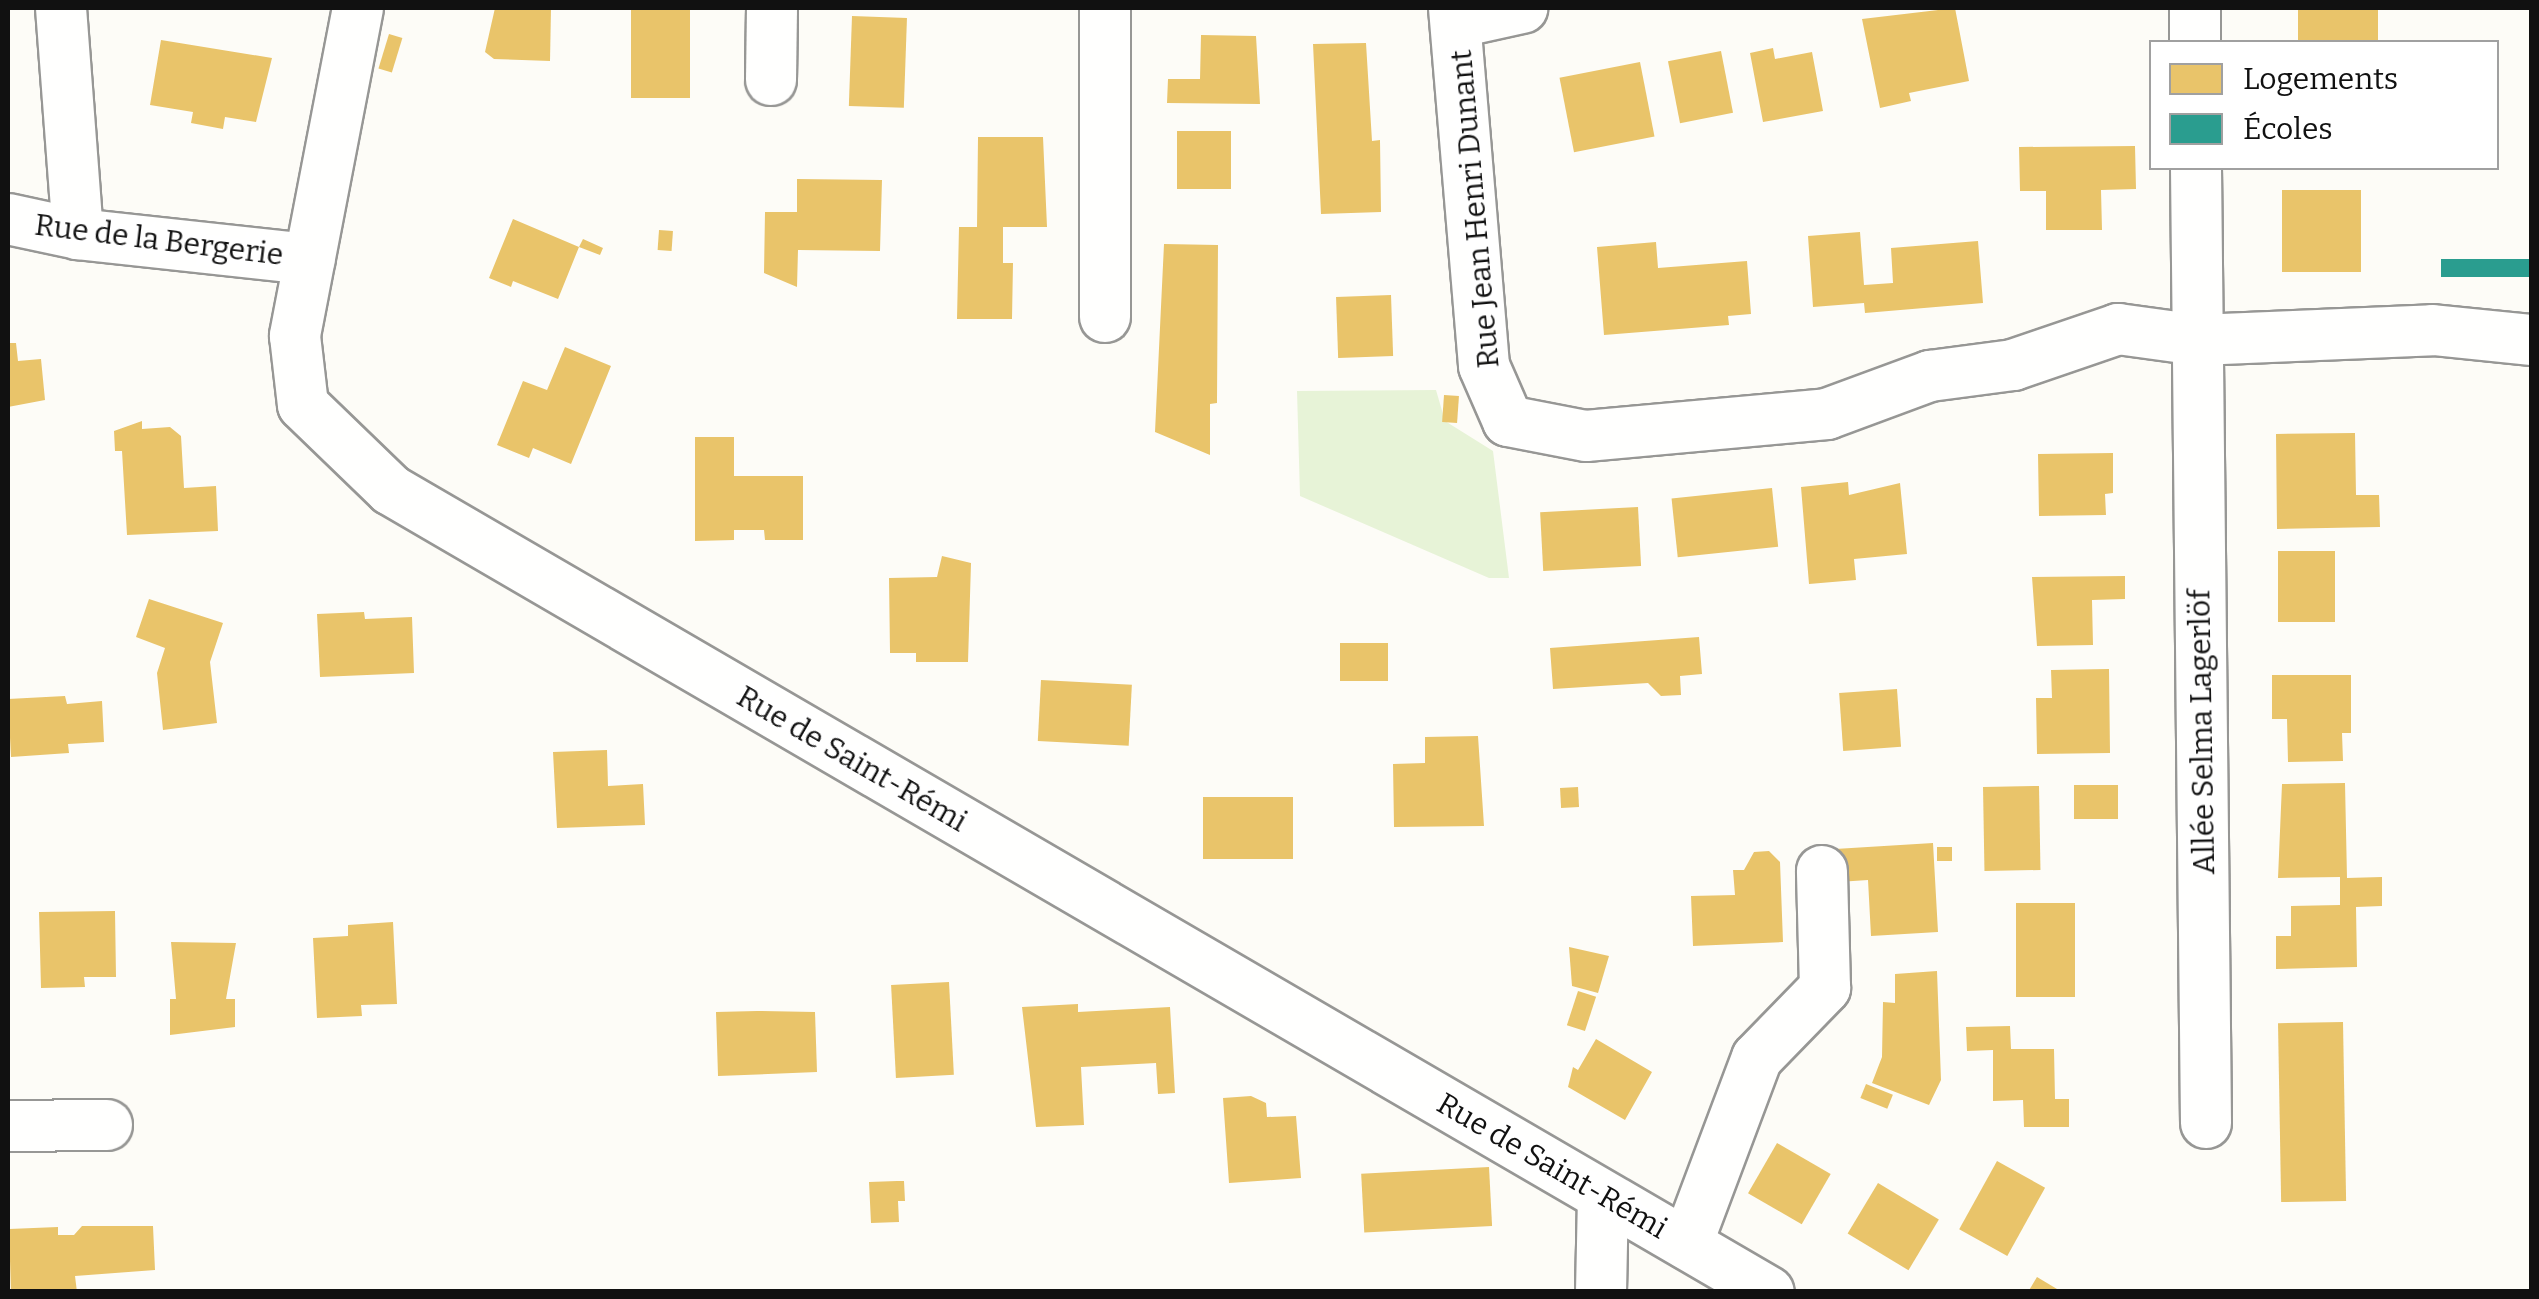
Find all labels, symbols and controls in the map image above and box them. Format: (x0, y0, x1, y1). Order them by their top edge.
legend (2149, 40, 2499, 170)
street label: Rue Jean Henri Dunant (1443, 48, 1507, 370)
text: Logements (2243, 61, 2398, 97)
text: Écoles (2243, 111, 2333, 147)
street label: Rue de la Bergerie (33, 207, 285, 273)
street label: Allée Selma Lagerlöf (2182, 589, 2222, 875)
street label: Rue de Saint-Rémi (731, 678, 973, 840)
street label: Rue de Saint-Rémi (1431, 1085, 1673, 1247)

